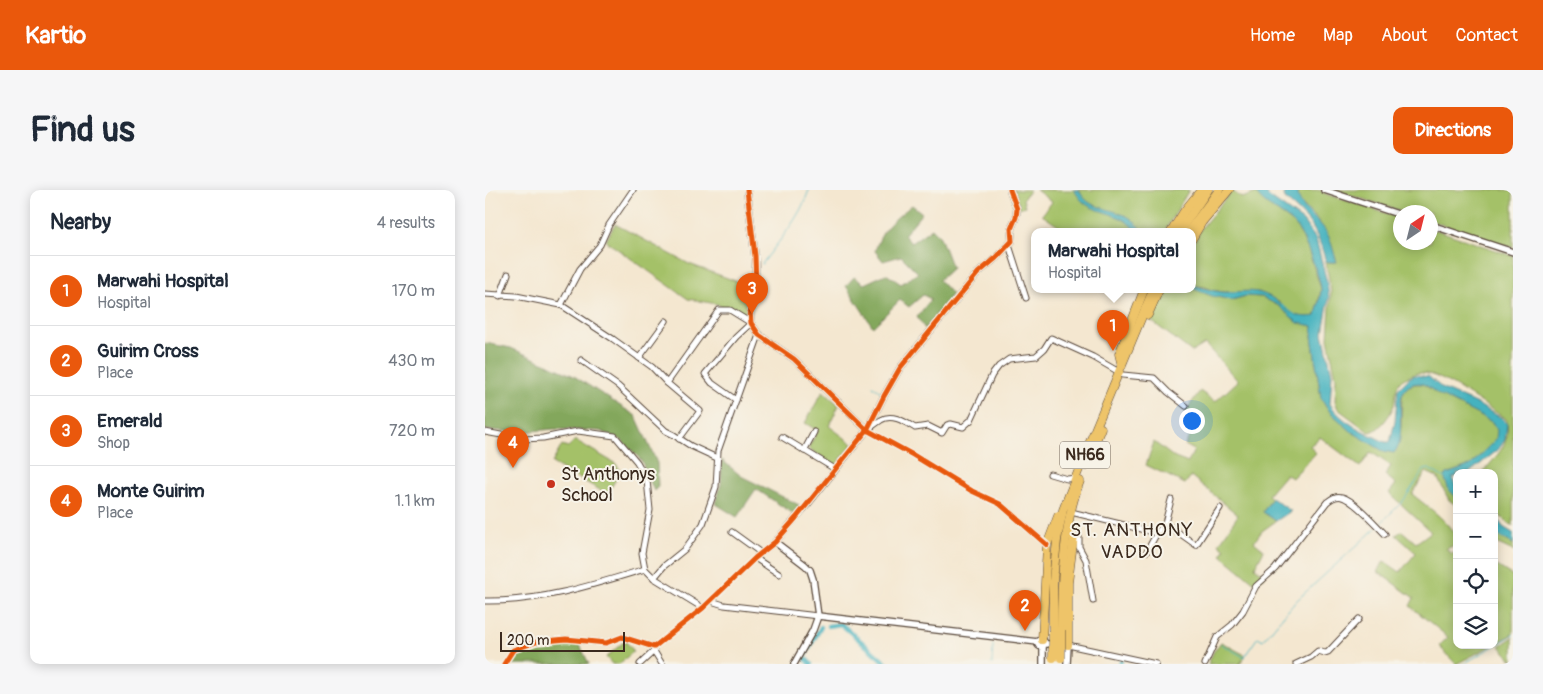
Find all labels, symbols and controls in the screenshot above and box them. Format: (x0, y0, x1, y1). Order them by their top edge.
text: Kartio (25, 21, 86, 50)
text: Home (1250, 24, 1295, 47)
text: Map (1323, 24, 1353, 47)
text: About (1381, 24, 1427, 47)
text: Contact (1455, 24, 1518, 47)
button: Directions (1393, 107, 1513, 154)
text: Find us (30, 108, 135, 152)
north arrow (1393, 205, 1438, 250)
text: Nearby (50, 209, 111, 236)
text: 4 results (377, 213, 435, 233)
popup (1031, 228, 1196, 293)
text: Marwahi Hospital (1048, 239, 1179, 263)
text: Hospital (1048, 263, 1102, 283)
text: Marwahi Hospital (97, 269, 229, 293)
pin: 3 (736, 273, 768, 314)
text: 1 (63, 281, 69, 301)
text: 170 m (392, 281, 435, 301)
text: Hospital (97, 293, 151, 313)
pin: 1 (1097, 310, 1129, 351)
text: Guirim Cross (97, 339, 199, 363)
text: 2 (62, 351, 70, 371)
text: 430 m (388, 351, 435, 371)
text: Place (97, 363, 133, 383)
your location (1179, 408, 1205, 434)
text: Emerald (97, 409, 163, 433)
text: 3 (62, 421, 70, 441)
text: 720 m (389, 421, 435, 441)
pin: 4 (497, 427, 529, 468)
text: Shop (97, 433, 130, 453)
road number: NH66 (1060, 442, 1110, 468)
place label: St Anthonys School (561, 463, 655, 507)
map controls (1453, 469, 1498, 649)
button: + (1453, 469, 1498, 514)
marker: St Anthonys School (545, 478, 557, 490)
text: Monte Guirim (97, 479, 205, 503)
text: 4 (61, 491, 71, 511)
text: 1.1 km (395, 491, 435, 511)
text: Place (97, 503, 133, 523)
button: − (1453, 514, 1498, 559)
district label: ST. ANTHONY VADDO (1070, 518, 1194, 564)
button: locate (1453, 559, 1498, 604)
pin: 2 (1009, 590, 1041, 631)
button: layers (1453, 604, 1498, 649)
scale bar (500, 629, 625, 652)
text: 200 m (507, 632, 549, 649)

